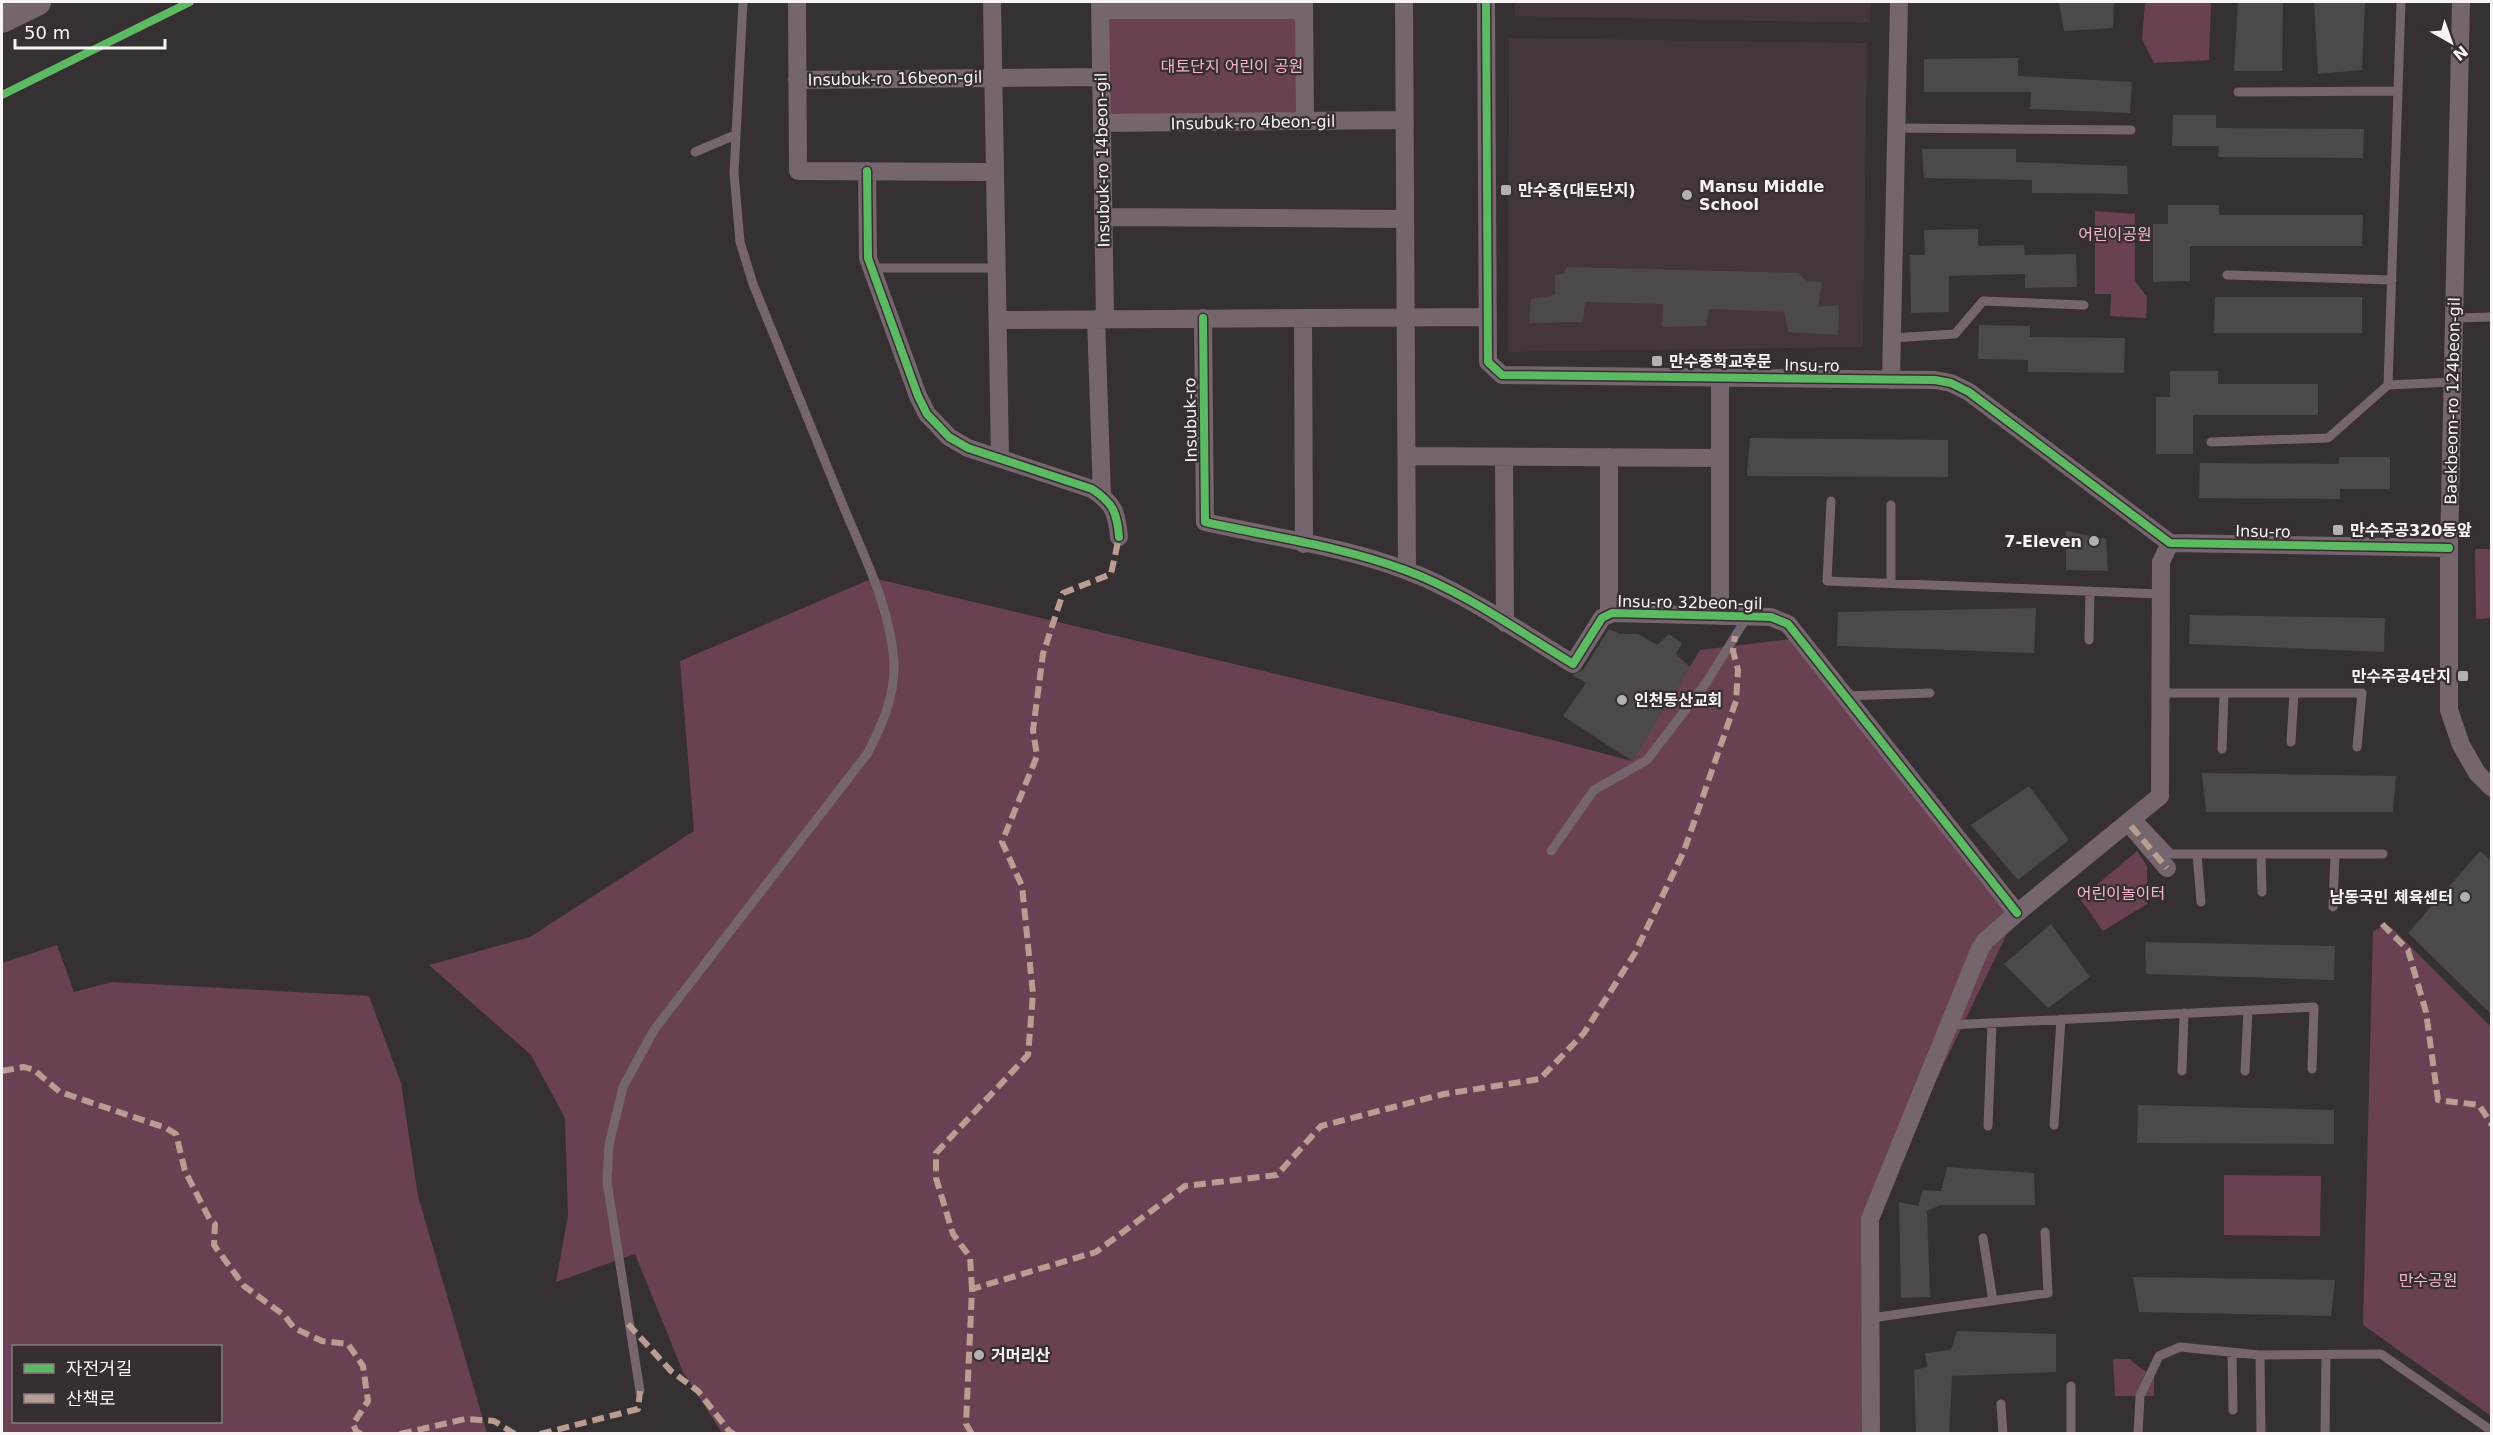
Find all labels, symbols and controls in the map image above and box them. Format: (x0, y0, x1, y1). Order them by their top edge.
scale bar (15, 12, 165, 50)
north arrow (2421, 12, 2481, 72)
text: 50 m (24, 22, 70, 43)
text: N (2449, 42, 2472, 65)
park label: 대토단지 어린이 공원 (1161, 57, 1303, 76)
street label: Insubuk-ro 16beon-gil (807, 67, 983, 90)
street label: Insubuk-ro 14beon-gil (1091, 72, 1114, 248)
street label: Insubuk-ro 4beon-gil (1171, 112, 1336, 133)
place label: Mansu Middle School (1699, 177, 1824, 214)
place label: 만수중(대토단지) (1518, 181, 1636, 200)
marker: 만수중(대토단지) (1499, 183, 1513, 197)
marker: Mansu Middle School (1680, 188, 1694, 202)
park label: 어린이공원 (2078, 225, 2152, 244)
street label: Baekbeom-ro 124beon-gil (2441, 297, 2464, 505)
place label: 만수중학교후문 (1669, 352, 1772, 371)
marker: 만수중학교후문 (1650, 354, 1664, 368)
street label: Insu-ro (1784, 356, 1840, 375)
street label: Insubuk-ro (1180, 377, 1201, 462)
place label: 만수주공320동앞 (2350, 521, 2472, 540)
street label: Insu-ro (2235, 522, 2291, 541)
marker: 만수주공320동앞 (2331, 523, 2345, 537)
place label: 7-Eleven (2004, 532, 2082, 551)
marker: 7-Eleven (2087, 534, 2101, 548)
street label: Insu-ro 32beon-gil (1617, 592, 1763, 613)
place label: 만수주공4단지 (2352, 667, 2451, 686)
marker: 만수주공4단지 (2456, 669, 2470, 683)
place label: 인천동산교회 (1634, 691, 1722, 710)
marker: 인천동산교회 (1615, 693, 1629, 707)
park label: 어린이놀이터 (2077, 884, 2165, 903)
place label: 남동국민 체육센터 (2330, 888, 2453, 907)
marker: 남동국민 체육센터 (2458, 890, 2472, 904)
park label: 만수공원 (2399, 1271, 2457, 1290)
legend (12, 1345, 222, 1423)
place label: 거머리산 (991, 1346, 1050, 1365)
marker: 거머리산 (972, 1348, 986, 1362)
text: 자전거길 (66, 1358, 132, 1379)
text: 산책로 (66, 1388, 116, 1409)

